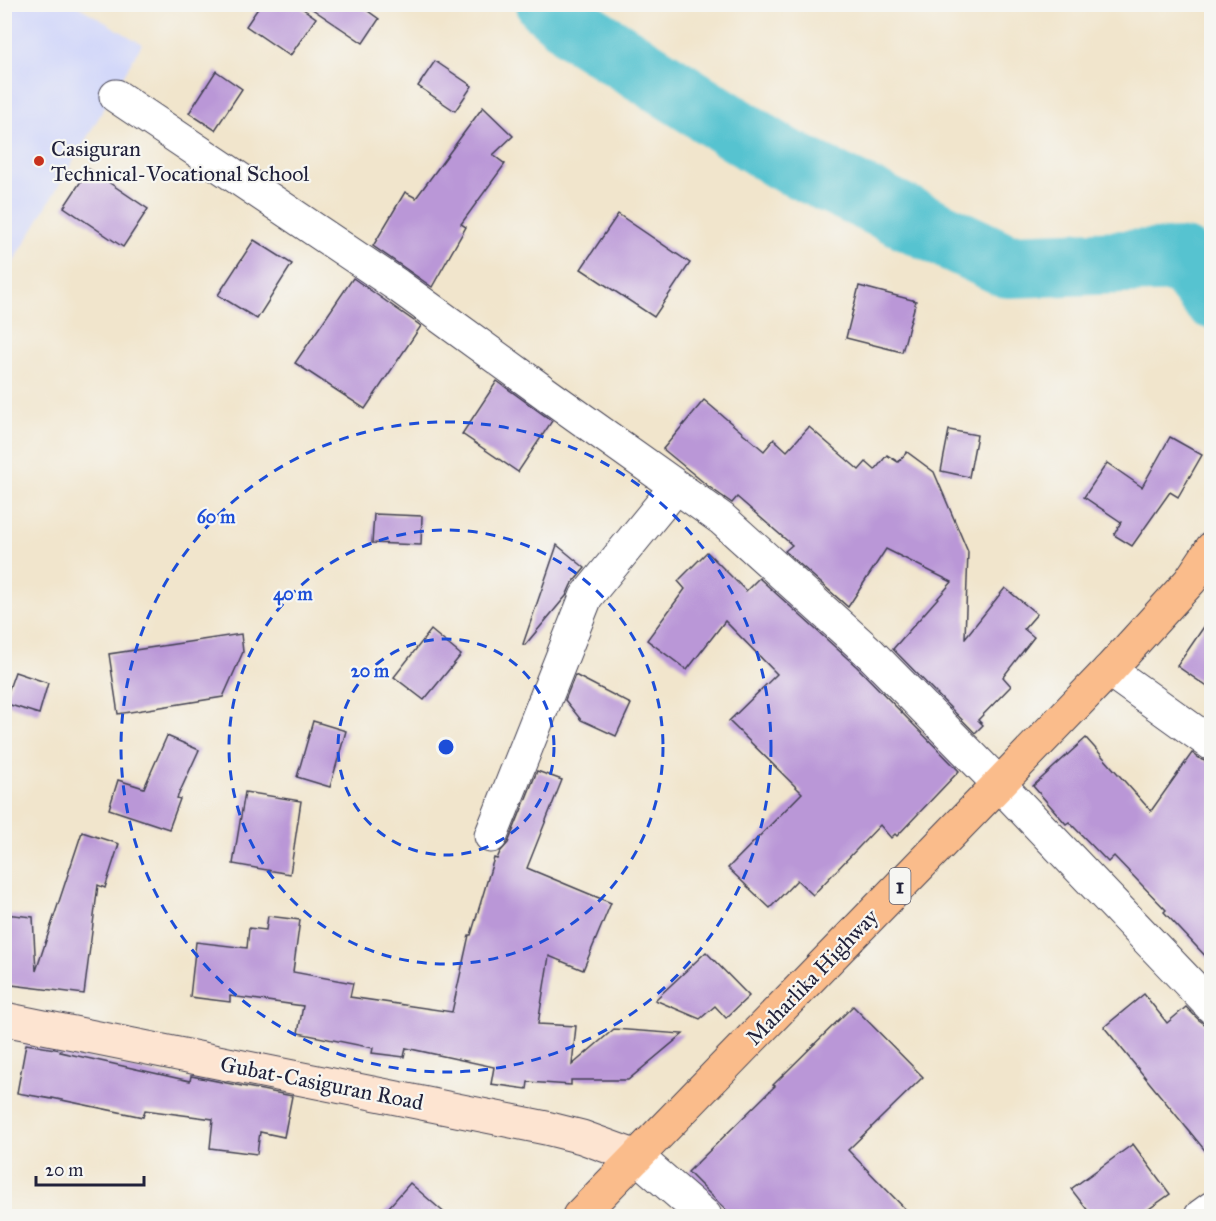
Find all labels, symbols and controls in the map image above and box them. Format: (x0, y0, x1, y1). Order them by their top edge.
place label: Casiguran Technical-Vocational School (51, 135, 309, 187)
marker: Casiguran Technical-Vocational School (32, 154, 46, 168)
text: 60 m (197, 506, 236, 528)
text: 40 m (273, 583, 314, 606)
text: 20 m (351, 660, 390, 682)
centre of rings (436, 737, 456, 757)
road number: 1 (890, 868, 910, 904)
street label: Maharlika Highway (740, 903, 884, 1051)
street label: Gubat-Casiguran Road (218, 1050, 426, 1116)
scale bar (36, 1149, 144, 1187)
text: 20 m (45, 1159, 83, 1181)

